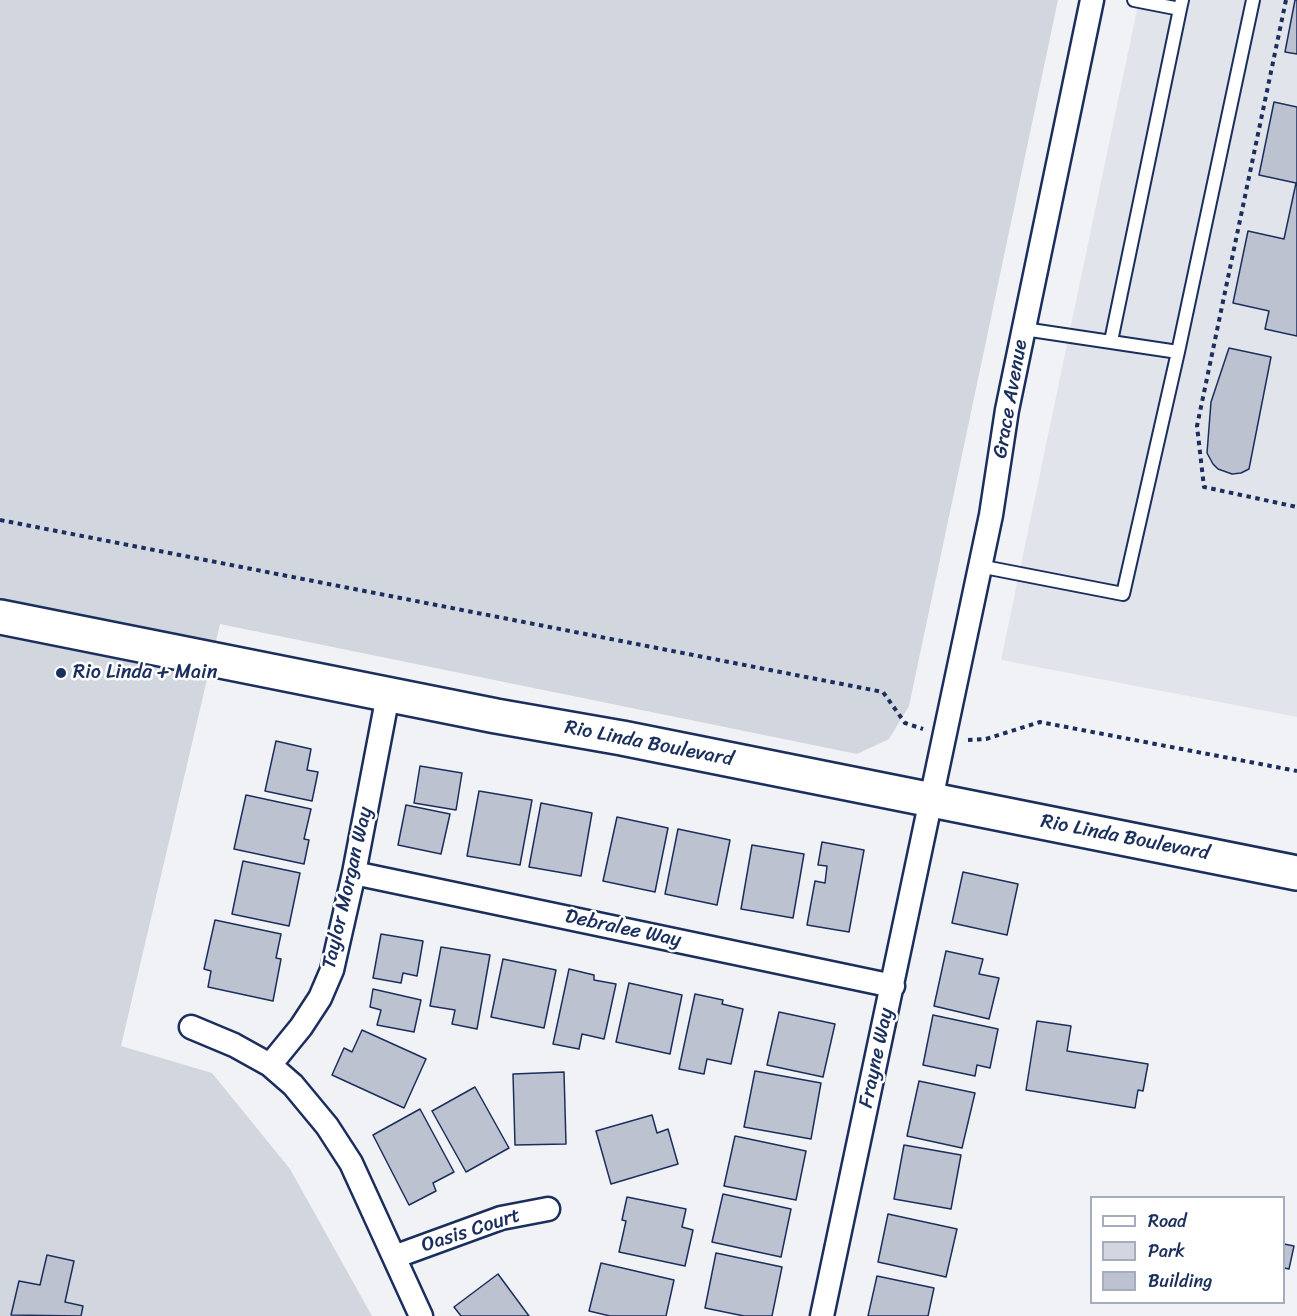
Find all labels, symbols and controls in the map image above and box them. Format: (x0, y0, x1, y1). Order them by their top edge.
street label: Grace Avenue (989, 338, 1033, 460)
place label: Rio Linda + Main (73, 661, 217, 685)
marker: Rio Linda + Main (54, 666, 68, 680)
street label: Rio Linda Boulevard (563, 716, 735, 772)
street label: Taylor Morgan Way (318, 805, 378, 971)
street label: Rio Linda Boulevard (1039, 810, 1211, 866)
street label: Debralee Way (563, 905, 683, 953)
street label: Frayne Way (855, 1006, 899, 1110)
legend (1090, 1196, 1285, 1304)
street label: Oasis Court (419, 1204, 523, 1258)
text: Road (1148, 1205, 1187, 1237)
text: Park (1148, 1235, 1185, 1267)
text: Building (1148, 1265, 1212, 1297)

